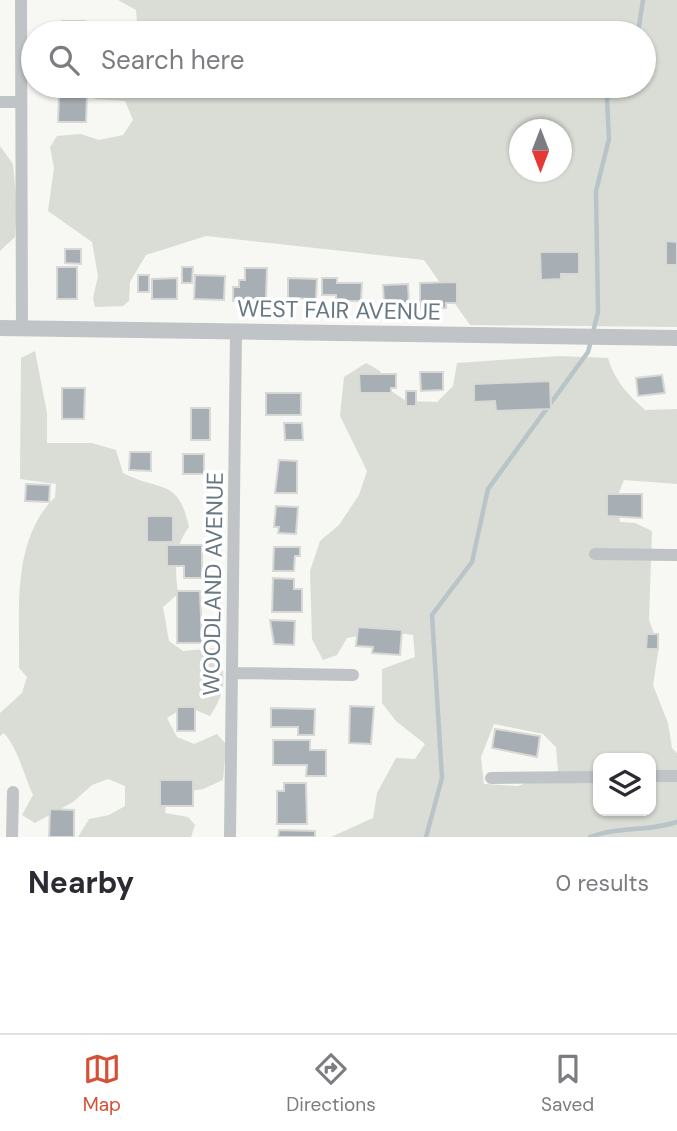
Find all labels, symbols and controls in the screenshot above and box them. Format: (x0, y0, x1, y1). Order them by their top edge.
search box (21, 21, 656, 98)
icon: search (45, 41, 83, 79)
text: Search here (101, 43, 244, 77)
north arrow (509, 119, 572, 182)
street label: WEST FAIR AVENUE (237, 293, 441, 327)
street label: WOODLAND AVENUE (196, 472, 230, 696)
map controls (593, 753, 656, 816)
button: layers (593, 753, 656, 816)
text: Nearby (28, 863, 134, 902)
text: 0 results (556, 868, 649, 898)
tab: Map (83, 1050, 121, 1117)
tab: Directions (286, 1050, 376, 1117)
tab: Saved (541, 1050, 594, 1117)

